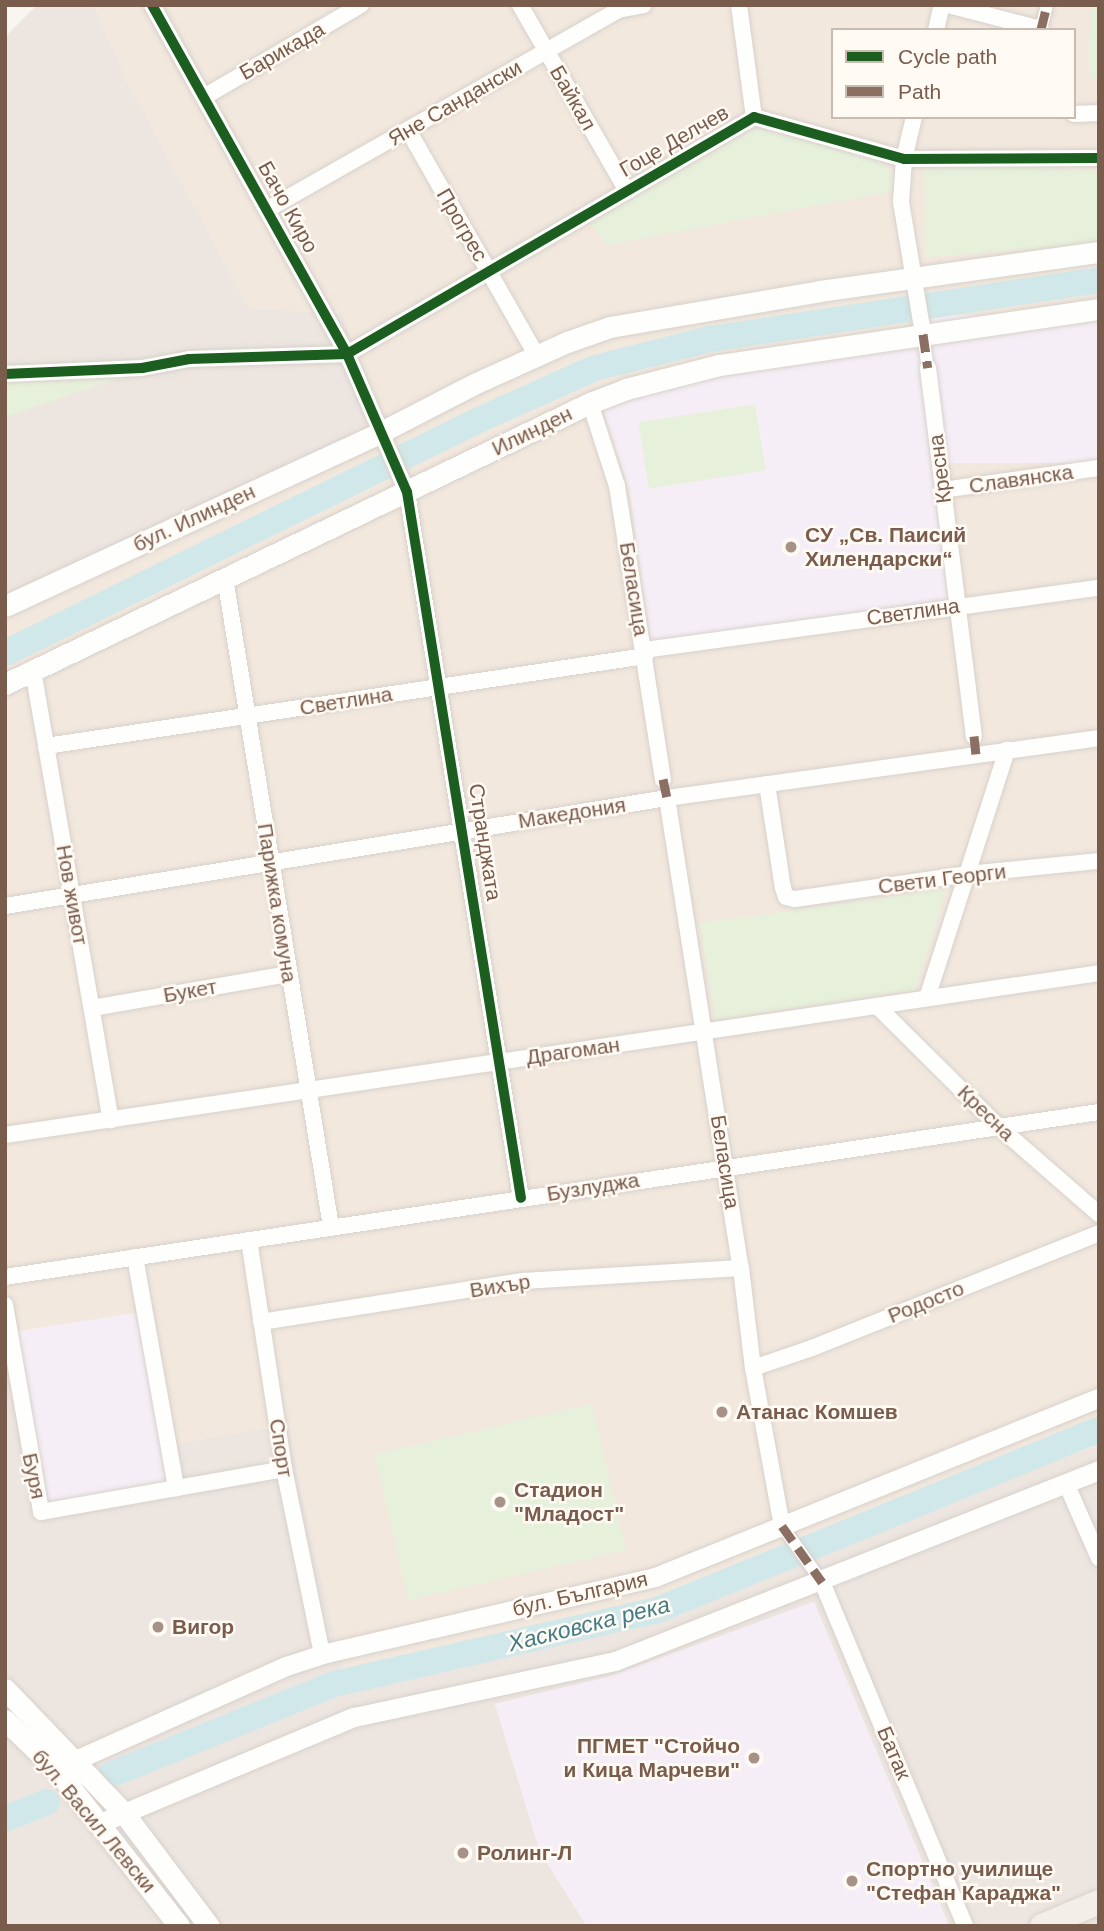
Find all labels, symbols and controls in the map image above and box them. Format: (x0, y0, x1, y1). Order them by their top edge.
street label: Барикада (235, 17, 329, 85)
legend (831, 28, 1076, 119)
text: Cycle path (898, 45, 997, 68)
street label: Яне Сандански (384, 55, 526, 151)
street label: Байкал (544, 61, 602, 135)
text: Path (898, 80, 941, 103)
street label: Гоце Делчев (615, 100, 733, 182)
street label: Бачо Киро (253, 157, 323, 257)
street label: Прогрес (431, 184, 493, 266)
street label: Илинден (488, 401, 576, 461)
street label: Кресна (923, 433, 957, 505)
street label: Славянска (967, 459, 1075, 499)
street label: бул. Илинден (129, 479, 259, 557)
place label: СУ „Св. Паисий Хилендарски“ (805, 522, 966, 572)
marker: СУ „Св. Паисий Хилендарски“ (783, 539, 799, 555)
street label: Беласица (614, 540, 654, 638)
street label: Светлина (865, 593, 961, 631)
street label: Светлина (298, 681, 394, 721)
street label: Странджата (463, 782, 507, 902)
street label: Македония (516, 792, 628, 834)
street label: Парижка комуна (252, 822, 302, 984)
street label: Нов живот (51, 843, 93, 947)
street label: Свети Георги (877, 859, 1007, 899)
street label: Букет (161, 974, 219, 1008)
street label: Драгоман (525, 1032, 621, 1070)
street label: Кресна (952, 1080, 1020, 1146)
street label: Беласица (705, 1113, 745, 1211)
street label: Бузлуджа (545, 1167, 641, 1207)
street label: Вихър (468, 1269, 532, 1303)
street label: Родосто (884, 1275, 968, 1329)
place label: Атанас Комшев (736, 1399, 898, 1425)
marker: Атанас Комшев (714, 1404, 730, 1420)
street label: Спорт (264, 1417, 298, 1479)
street label: Буря (17, 1451, 51, 1501)
place label: Стадион "Младост" (514, 1477, 624, 1527)
marker: Стадион "Младост" (492, 1494, 508, 1510)
street label: бул. България (510, 1566, 650, 1622)
water label: Хасковска река (505, 1591, 673, 1657)
place label: Вигор (172, 1614, 234, 1640)
marker: Вигор (150, 1619, 166, 1635)
street label: Батак (872, 1723, 916, 1783)
place label: ПГМЕТ "Стойчо и Кица Марчеви" (563, 1733, 740, 1783)
street label: бул. Васил Левски (27, 1744, 161, 1898)
marker: ПГМЕТ "Стойчо и Кица Марчеви" (746, 1750, 762, 1766)
place label: Ролинг-Л (477, 1840, 572, 1866)
marker: Ролинг-Л (455, 1845, 471, 1861)
place label: Спортно училище "Стефан Караджа" (866, 1856, 1061, 1906)
marker: Спортно училище "Стефан Караджа" (844, 1873, 860, 1889)

